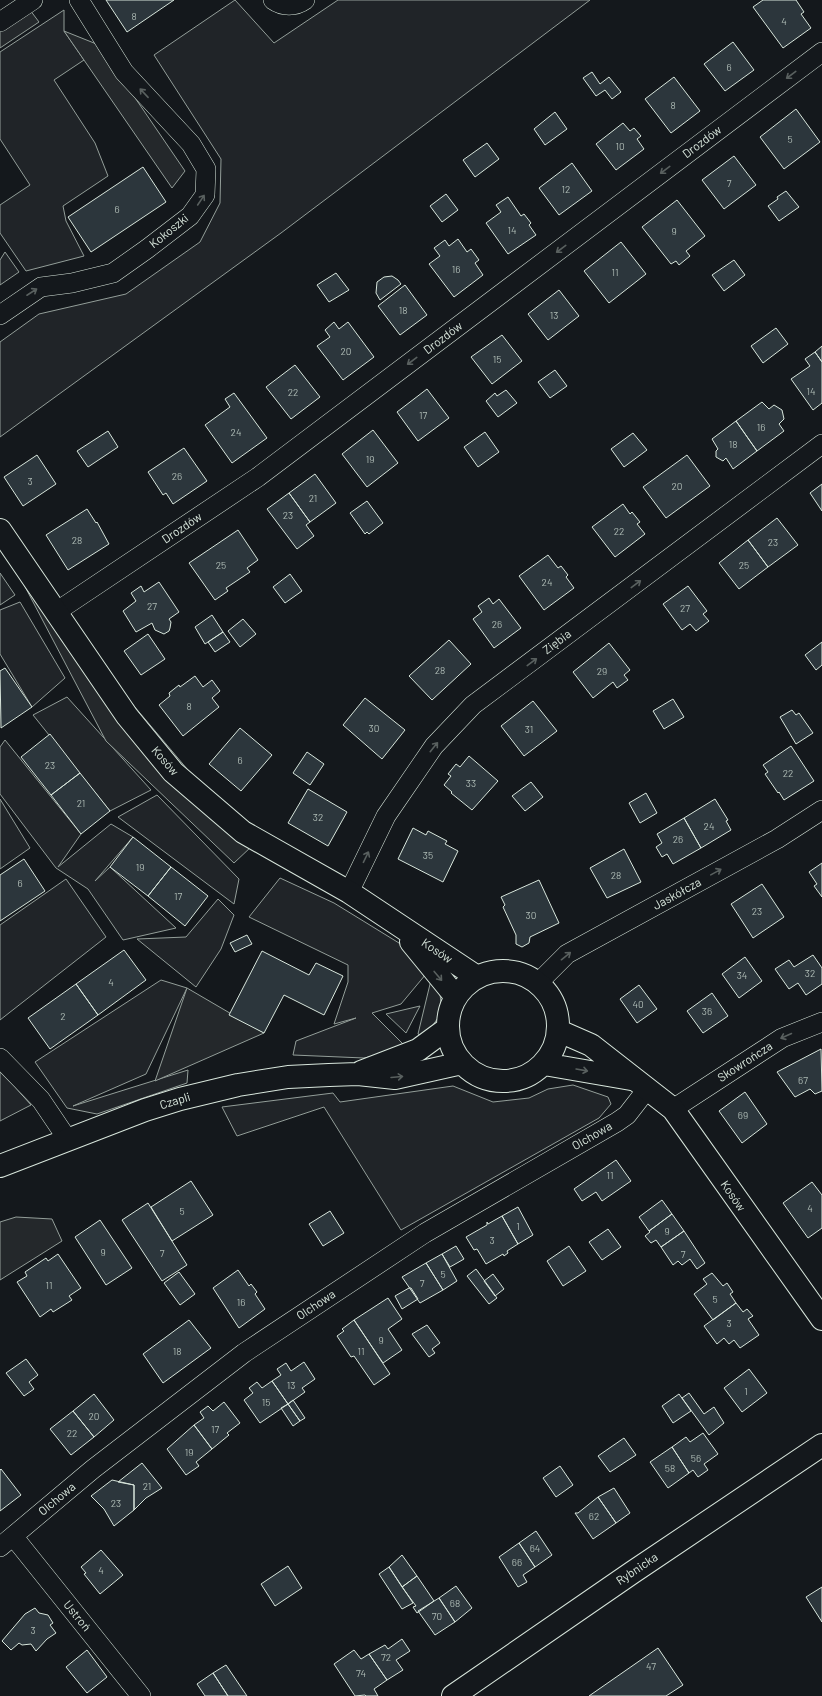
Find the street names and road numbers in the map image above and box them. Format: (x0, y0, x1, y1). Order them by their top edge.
street label: Drozdów (679, 122, 724, 160)
street label: Kokoszki (146, 210, 191, 250)
street label: Drozdów (420, 318, 465, 356)
street label: Drozdów (159, 509, 204, 546)
street label: Ziębia (539, 626, 573, 656)
street label: Kosów (149, 743, 183, 778)
street label: Jaskółcza (650, 874, 703, 912)
street label: Kosów (419, 935, 456, 966)
street label: Skowrończa (714, 1038, 775, 1084)
street label: Czapli (158, 1089, 192, 1111)
street label: Olchowa (569, 1118, 614, 1152)
street label: Kosów (718, 1177, 750, 1214)
street label: Olchowa (293, 1286, 338, 1322)
street label: Olchowa (35, 1479, 78, 1518)
street label: Rybnicka (613, 1549, 660, 1587)
street label: Ustroń (61, 1597, 94, 1633)

